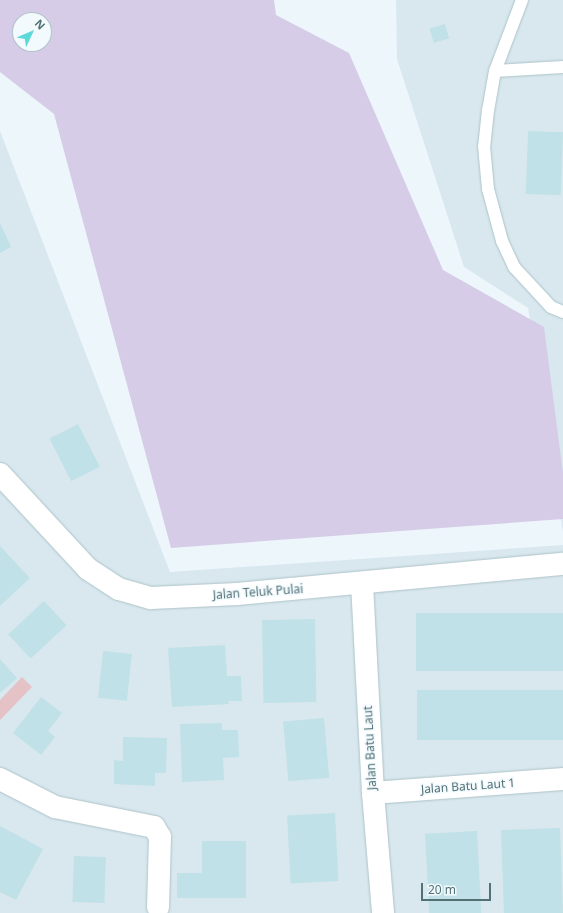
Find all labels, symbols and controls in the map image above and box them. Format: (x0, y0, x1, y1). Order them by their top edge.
north arrow (12, 12, 52, 52)
text: N (32, 16, 49, 32)
street label: Jalan Teluk Pulai (212, 582, 304, 602)
street label: Jalan Batu Laut (361, 705, 379, 791)
street label: Jalan Batu Laut 1 (420, 776, 516, 796)
scale bar (423, 875, 493, 901)
text: 20 m (428, 881, 456, 898)

